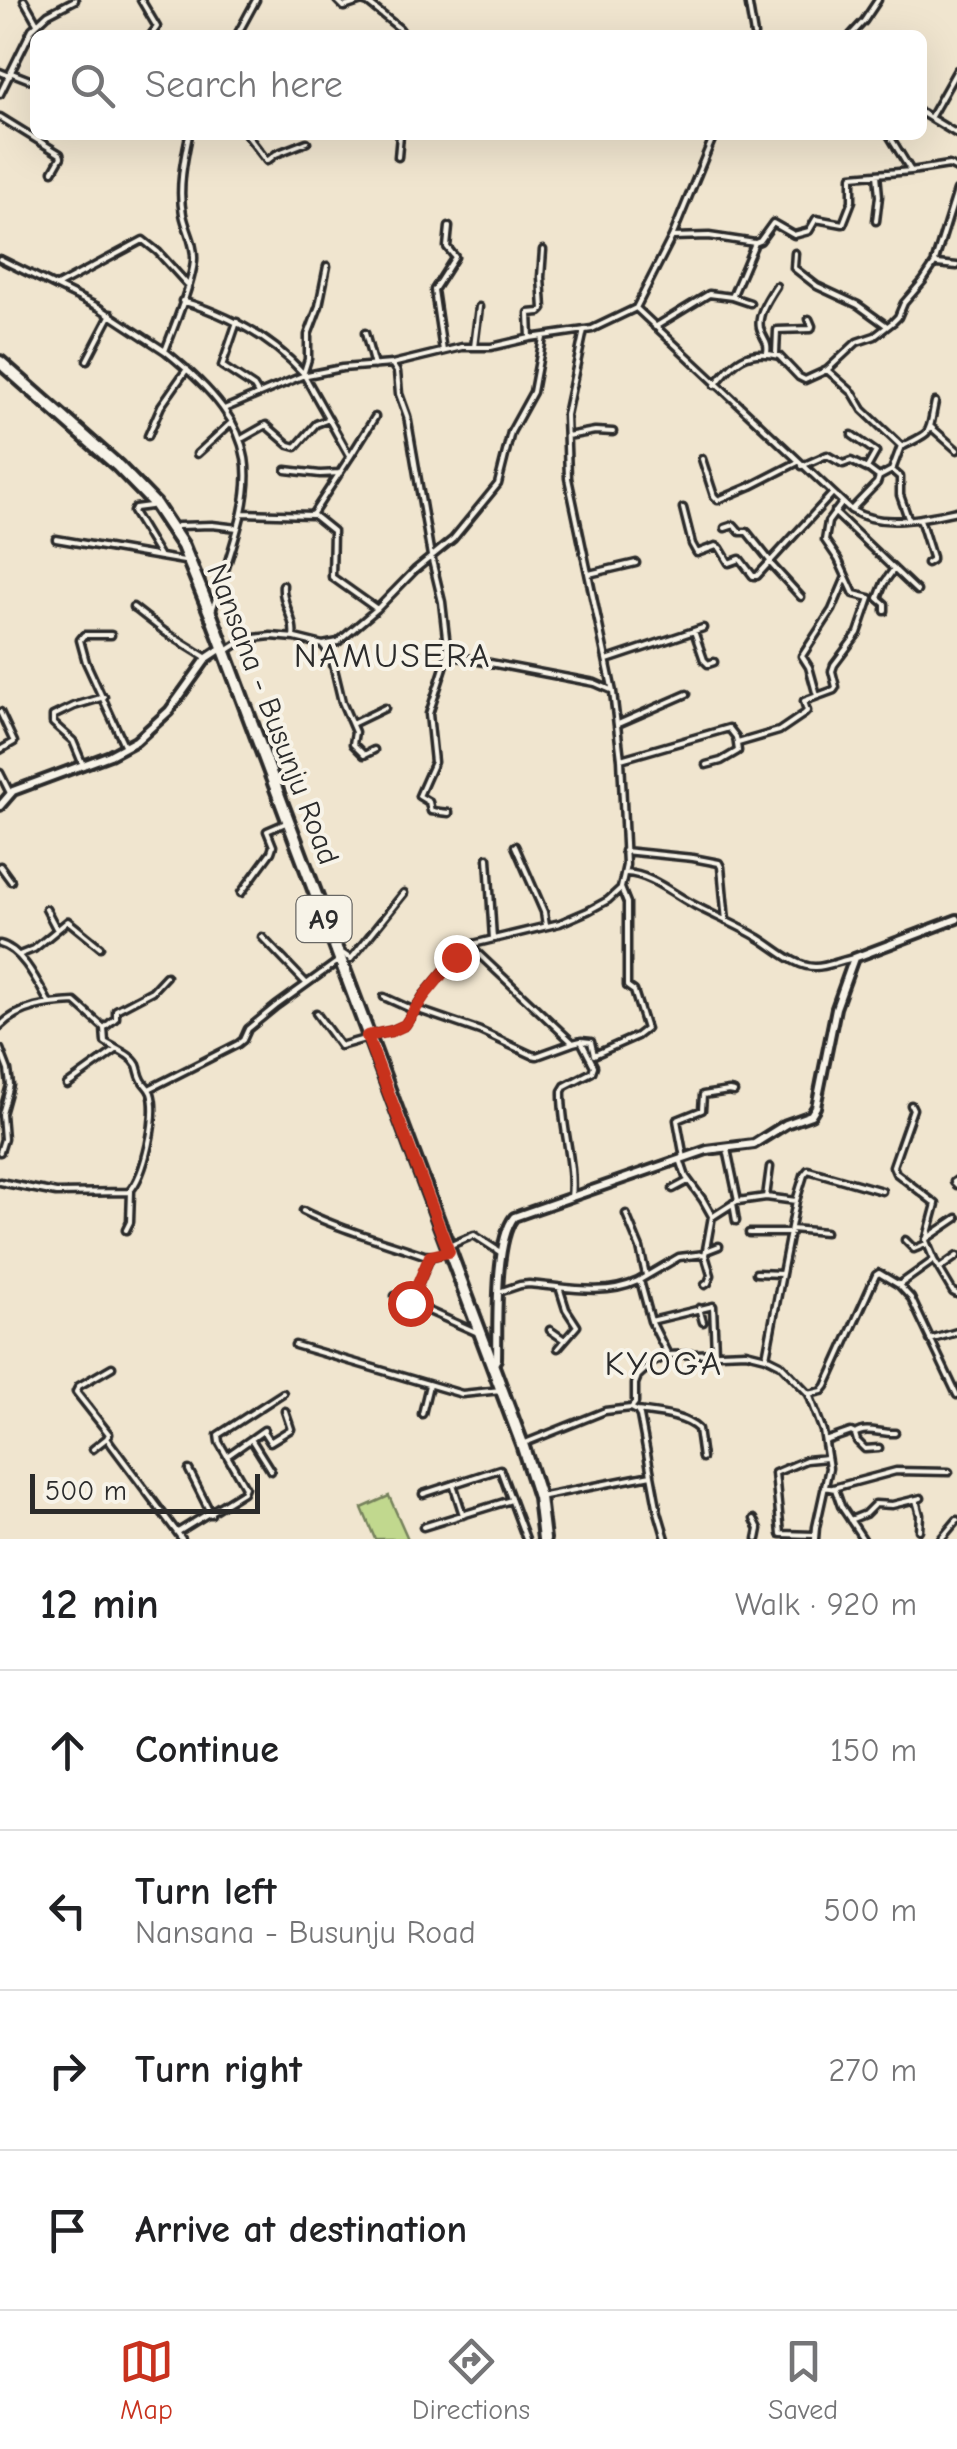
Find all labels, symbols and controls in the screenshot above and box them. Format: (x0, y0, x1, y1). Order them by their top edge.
search box (30, 30, 927, 140)
icon: search (65, 58, 120, 113)
text: Search here (145, 63, 343, 107)
street label: Nansana - Busunju Road (199, 559, 346, 870)
district label: NAMUSERA (294, 635, 492, 676)
road number: A9 (296, 896, 352, 942)
route end (434, 935, 480, 981)
route start (388, 1281, 434, 1327)
district label: KYOGA (604, 1343, 724, 1384)
scale bar (30, 1469, 260, 1514)
text: 500 m (45, 1475, 127, 1507)
text: 12 min (40, 1580, 159, 1629)
text: Walk · 920 m (735, 1586, 917, 1623)
icon: ahead (40, 1723, 95, 1778)
text: Continue (135, 1728, 279, 1772)
text: 150 m (830, 1732, 917, 1769)
text: Turn left (135, 1870, 276, 1914)
icon: left (40, 1883, 95, 1938)
text: 500 m (824, 1892, 917, 1929)
text: Nansana - Busunju Road (135, 1914, 476, 1951)
icon: right (40, 2043, 95, 2098)
text: Turn right (135, 2048, 302, 2092)
text: 270 m (829, 2052, 917, 2089)
icon: arrive (40, 2203, 95, 2258)
text: Arrive at destination (135, 2208, 467, 2252)
tab: Map (119, 2334, 174, 2426)
tab: Directions (412, 2334, 530, 2426)
tab: Saved (768, 2334, 838, 2426)

